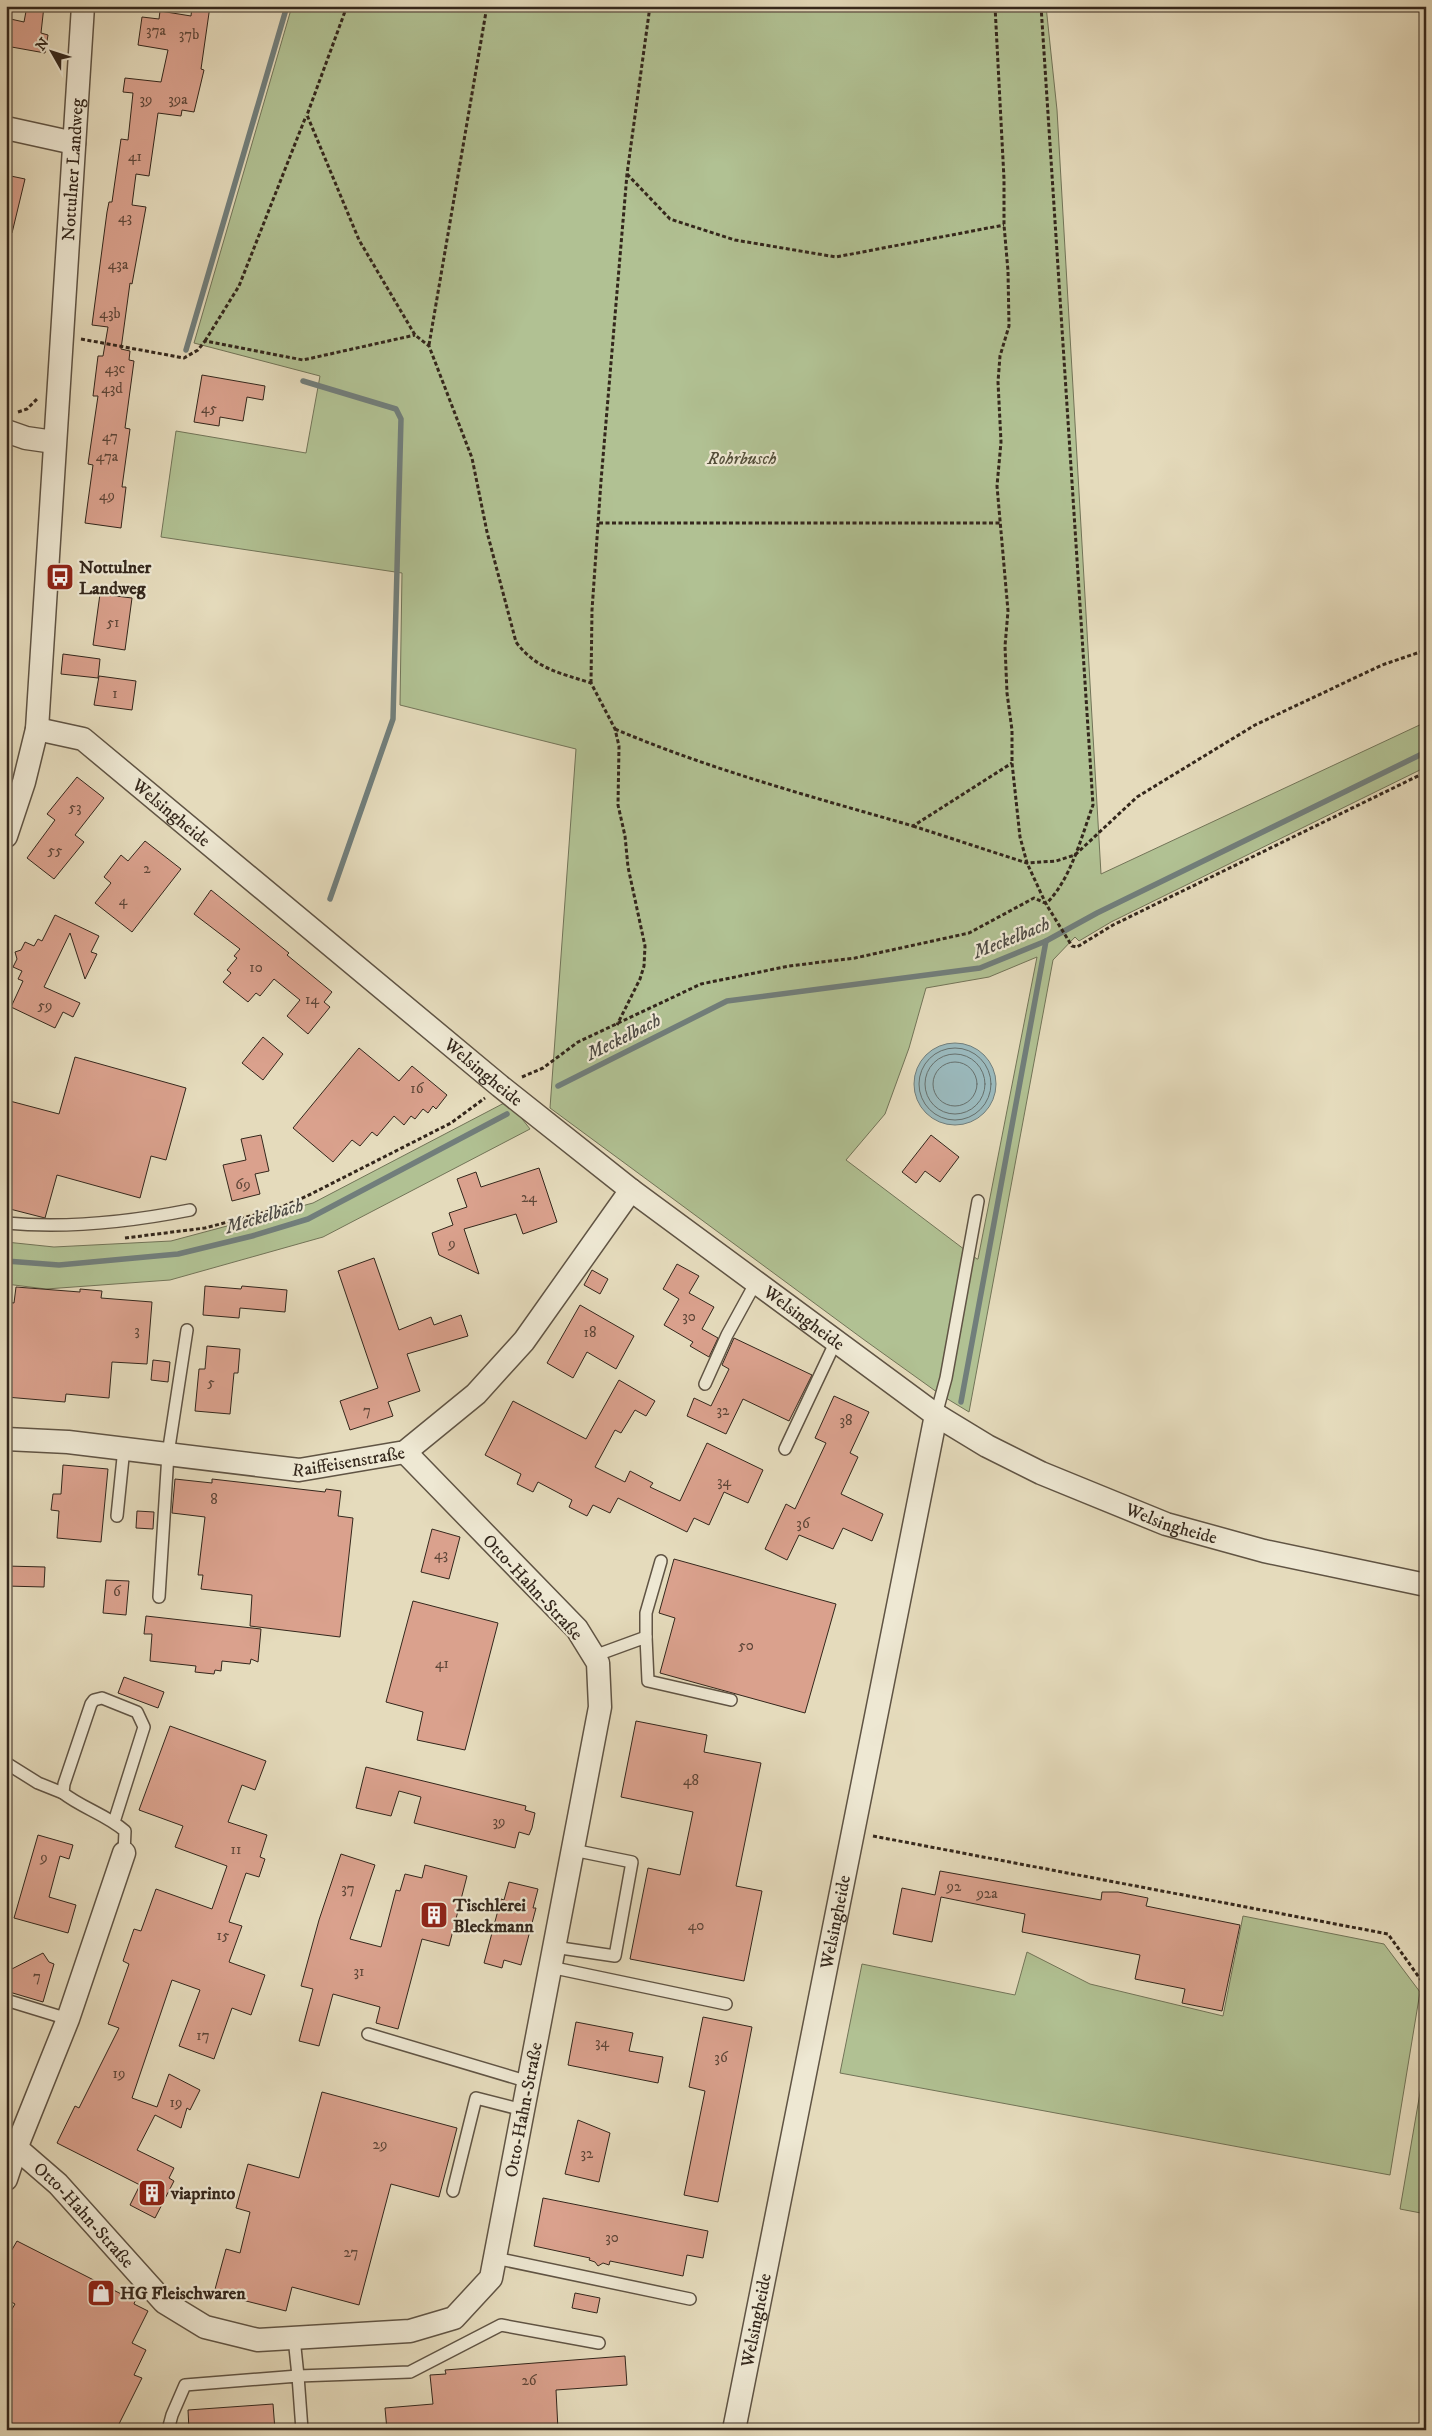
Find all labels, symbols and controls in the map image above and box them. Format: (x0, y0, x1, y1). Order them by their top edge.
house number: 37a (146, 21, 167, 40)
house number: 37b (179, 25, 199, 44)
north arrow (28, 28, 78, 78)
text: N (32, 34, 54, 55)
house number: 39 (139, 90, 153, 109)
house number: 39a (168, 90, 188, 109)
street label: Nottulner Landweg (58, 97, 89, 242)
house number: 41 (128, 147, 142, 166)
house number: 43 (118, 208, 132, 227)
house number: 43a (108, 255, 129, 274)
house number: 43b (99, 304, 121, 323)
house number: 43c (105, 359, 126, 378)
house number: 43d (101, 379, 123, 398)
house number: 45 (201, 399, 218, 418)
house number: 47 (102, 427, 118, 446)
house number: 47a (96, 447, 119, 466)
park label: Rohrbusch (706, 448, 777, 470)
house number: 49 (99, 486, 115, 505)
place label: Nottulner Landweg (79, 557, 152, 600)
bus stop icon: Nottulner Landweg (45, 562, 75, 592)
house number: 51 (107, 613, 119, 632)
house number: 1 (112, 684, 118, 703)
street label: Welsingheide (126, 774, 214, 852)
house number: 53 (68, 798, 82, 817)
house number: 55 (48, 841, 63, 860)
house number: 2 (143, 859, 151, 878)
house number: 4 (119, 891, 128, 910)
water label: Meckelbach (968, 912, 1054, 965)
house number: 10 (249, 958, 263, 977)
house number: 14 (305, 990, 319, 1009)
house number: 59 (38, 996, 52, 1015)
water label: Meckelbach (581, 1009, 665, 1067)
street label: Welsingheide (438, 1033, 527, 1112)
house number: 16 (410, 1079, 425, 1098)
house number: 69 (235, 1175, 251, 1194)
house number: 24 (521, 1188, 537, 1207)
water label: Meckelbach (221, 1194, 307, 1240)
house number: 9 (447, 1234, 456, 1253)
street label: Welsingheide (758, 1281, 848, 1356)
house number: 30 (682, 1307, 696, 1326)
house number: 3 (134, 1321, 140, 1340)
house number: 18 (583, 1323, 597, 1342)
house number: 5 (207, 1373, 215, 1392)
house number: 7 (363, 1401, 371, 1420)
house number: 32 (717, 1401, 730, 1420)
house number: 38 (839, 1411, 853, 1430)
street label: Raiffeisenstraße (291, 1442, 407, 1483)
house number: 34 (717, 1472, 731, 1491)
house number: 8 (210, 1490, 218, 1509)
street label: Welsingheide (1121, 1498, 1219, 1550)
house number: 36 (796, 1514, 811, 1533)
street label: Otto-Hahn-Straße (477, 1530, 587, 1645)
house number: 43 (434, 1545, 448, 1564)
house number: 6 (113, 1582, 122, 1601)
house number: 50 (738, 1636, 754, 1655)
house number: 41 (435, 1654, 449, 1673)
house number: 48 (683, 1771, 699, 1790)
house number: 39 (492, 1812, 506, 1831)
house number: 11 (230, 1840, 242, 1859)
house number: 9 (39, 1848, 48, 1867)
street label: Welsingheide (816, 1873, 856, 1972)
house number: 92 (946, 1877, 962, 1896)
house number: 37 (341, 1879, 355, 1898)
house number: 92a (975, 1884, 998, 1903)
place label: Tischlerei Bleckmann (452, 1895, 534, 1938)
building icon: Tischlerei Bleckmann (419, 1900, 449, 1930)
house number: 40 (688, 1916, 704, 1935)
house number: 15 (217, 1926, 230, 1945)
house number: 31 (353, 1962, 365, 1981)
house number: 7 (33, 1967, 41, 1986)
house number: 17 (196, 2026, 210, 2045)
house number: 34 (595, 2033, 609, 2052)
street label: Otto-Hahn-Straße (500, 2040, 548, 2179)
house number: 36 (714, 2048, 729, 2067)
house number: 19 (113, 2064, 125, 2083)
house number: 19 (170, 2093, 182, 2112)
house number: 29 (373, 2135, 387, 2154)
house number: 32 (581, 2144, 594, 2163)
street label: Otto-Hahn-Straße (29, 2158, 138, 2273)
building icon: viaprinto (137, 2178, 167, 2208)
place label: viaprinto (170, 2183, 236, 2205)
house number: 30 (605, 2228, 619, 2247)
house number: 27 (344, 2243, 359, 2262)
street label: Welsingheide (737, 2271, 777, 2370)
shop icon: HG Fleischwaren (86, 2278, 116, 2308)
place label: HG Fleischwaren (120, 2283, 246, 2305)
house number: 26 (521, 2371, 538, 2390)

